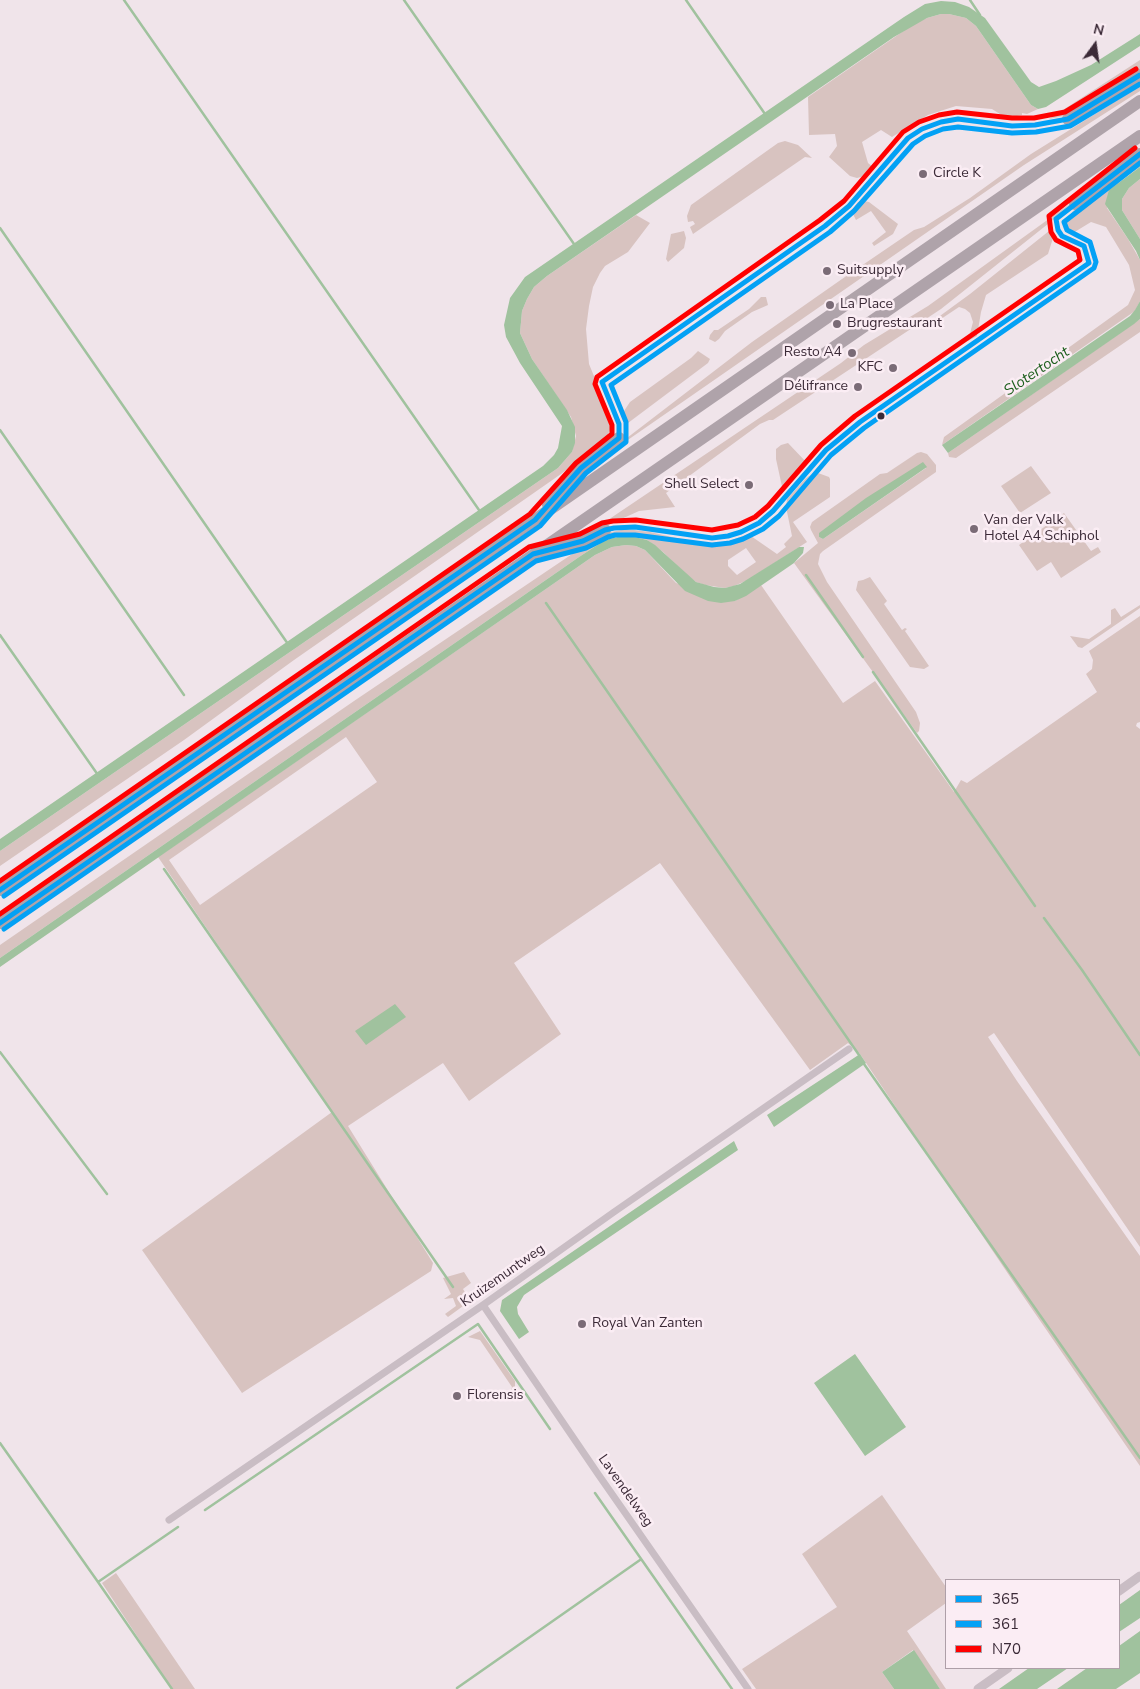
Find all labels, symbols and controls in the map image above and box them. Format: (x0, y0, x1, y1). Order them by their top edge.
text: N (1091, 19, 1106, 40)
north arrow (1070, 20, 1120, 70)
place label: Circle K (933, 166, 981, 182)
marker: Circle K (917, 168, 929, 180)
place label: Suitsupply (837, 263, 904, 279)
marker: Suitsupply (821, 265, 833, 277)
place label: La Place (840, 297, 893, 313)
marker: La Place (824, 299, 836, 311)
place label: Brugrestaurant (847, 316, 942, 332)
marker: Brugrestaurant (831, 318, 843, 330)
water label: Slotertocht (1001, 344, 1073, 400)
place label: Resto A4 (784, 345, 842, 361)
marker: Resto A4 (846, 347, 858, 359)
place label: KFC (857, 360, 883, 376)
marker: KFC (887, 362, 899, 374)
place label: Délifrance (784, 379, 848, 395)
marker: Délifrance (852, 381, 864, 393)
unlabelled marker (876, 411, 886, 421)
place label: Shell Select (664, 477, 739, 493)
marker: Shell Select (743, 479, 755, 491)
place label: Van der Valk Hotel A4 Schiphol (984, 513, 1099, 546)
marker: Van der Valk Hotel A4 Schiphol (968, 523, 980, 535)
street label: Kruizemuntweg (458, 1241, 548, 1311)
place label: Royal Van Zanten (592, 1316, 703, 1332)
marker: Royal Van Zanten (576, 1318, 588, 1330)
place label: Florensis (467, 1388, 524, 1404)
marker: Florensis (451, 1390, 463, 1402)
street label: Lavendelweg (594, 1452, 656, 1530)
legend (945, 1579, 1120, 1669)
text: 365 (992, 1589, 1019, 1609)
text: 361 (992, 1614, 1019, 1634)
text: N70 (992, 1639, 1021, 1659)

